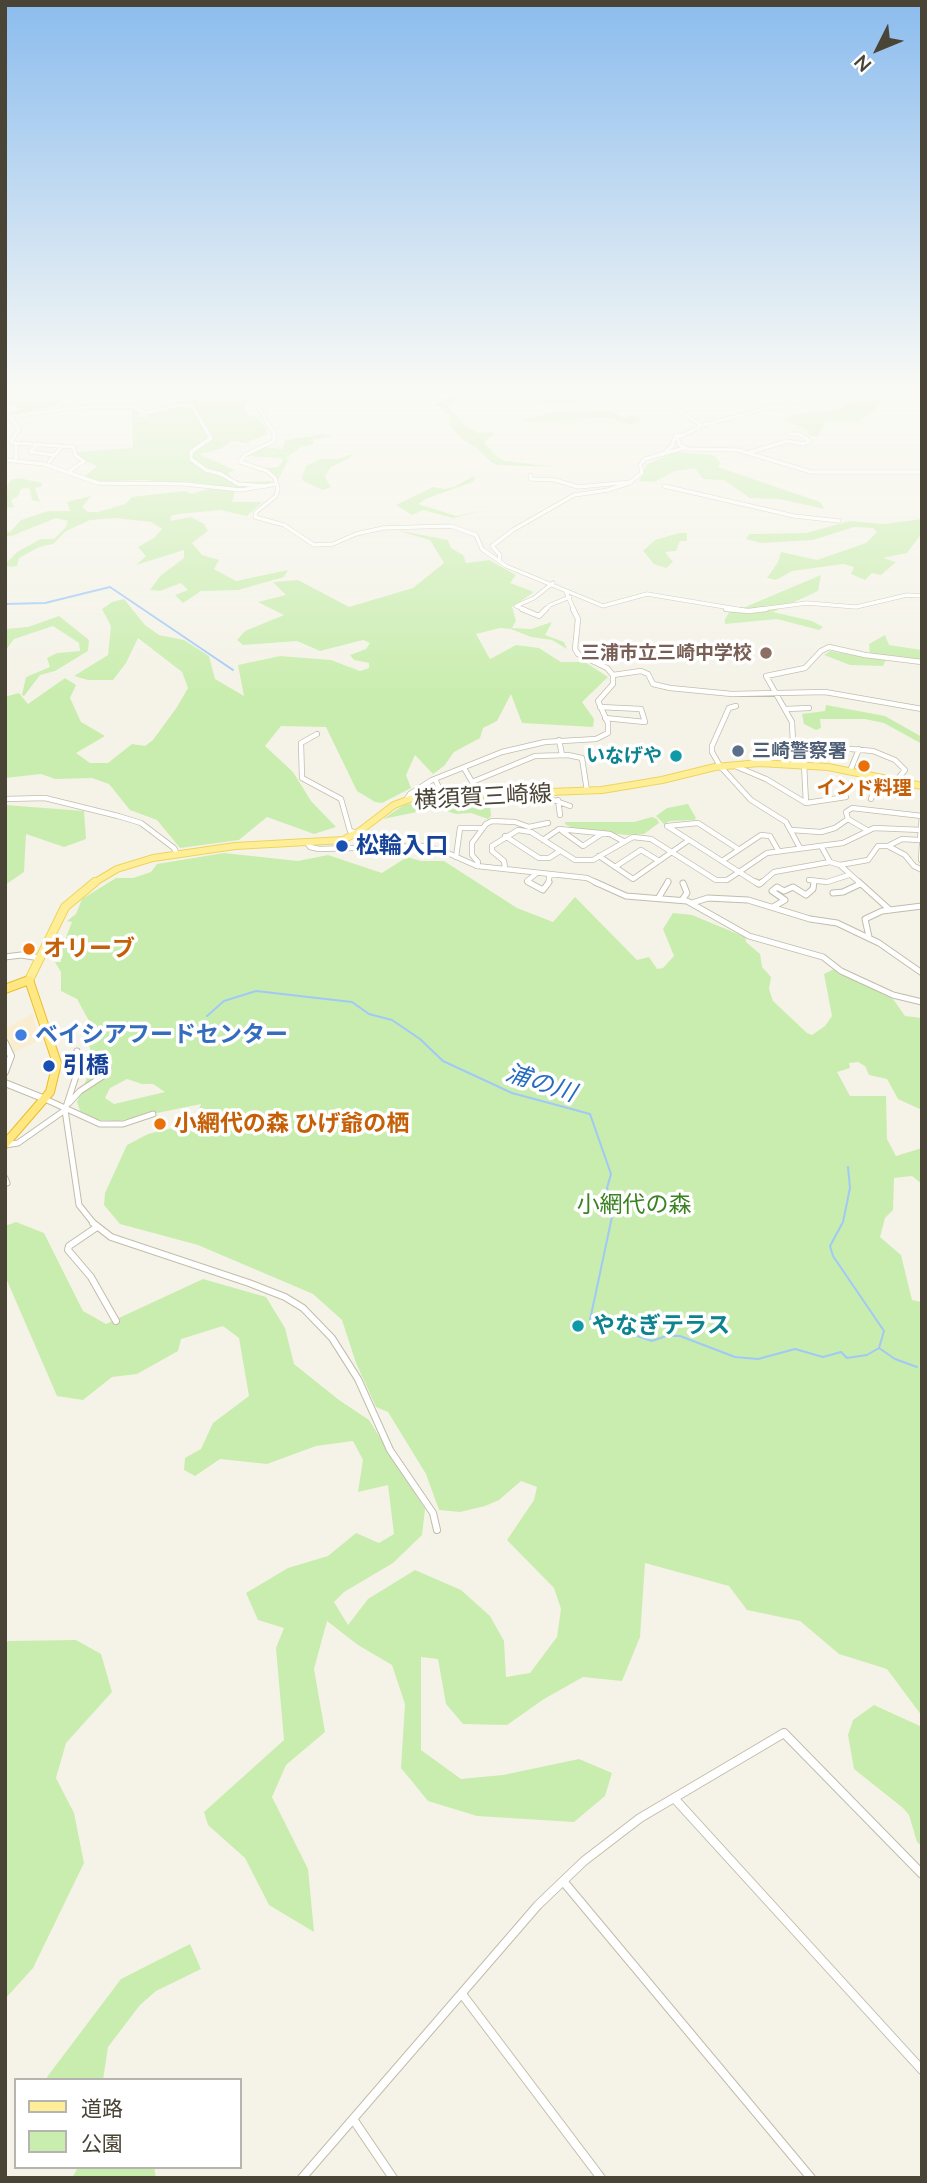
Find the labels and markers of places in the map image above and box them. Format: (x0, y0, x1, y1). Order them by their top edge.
place label: 三浦市立三崎中学校 (581, 642, 752, 664)
marker: 三浦市立三崎中学校 (758, 645, 774, 661)
place label: 三崎警察署 (752, 740, 847, 762)
marker: 三崎警察署 (730, 743, 746, 759)
place label: いなげや (586, 745, 662, 767)
marker: いなげや (668, 748, 684, 764)
marker: インド料理 (856, 758, 872, 774)
place label: インド料理 (817, 777, 911, 799)
place label: 松輪入口 (356, 832, 448, 860)
marker: 松輪入口 (334, 838, 350, 854)
place label: オリーブ (43, 935, 135, 963)
marker: オリーブ (21, 941, 37, 957)
place label: ベイシアフードセンター (35, 1021, 288, 1049)
marker: ベイシアフードセンター (13, 1027, 29, 1043)
place label: 引橋 (63, 1052, 109, 1080)
marker: 引橋 (41, 1058, 57, 1074)
place label: 小網代の森 ひげ爺の栖 (174, 1110, 410, 1138)
marker: 小網代の森 ひげ爺の栖 (152, 1116, 168, 1132)
place label: やなぎテラス (592, 1312, 730, 1340)
marker: やなぎテラス (570, 1318, 586, 1334)

